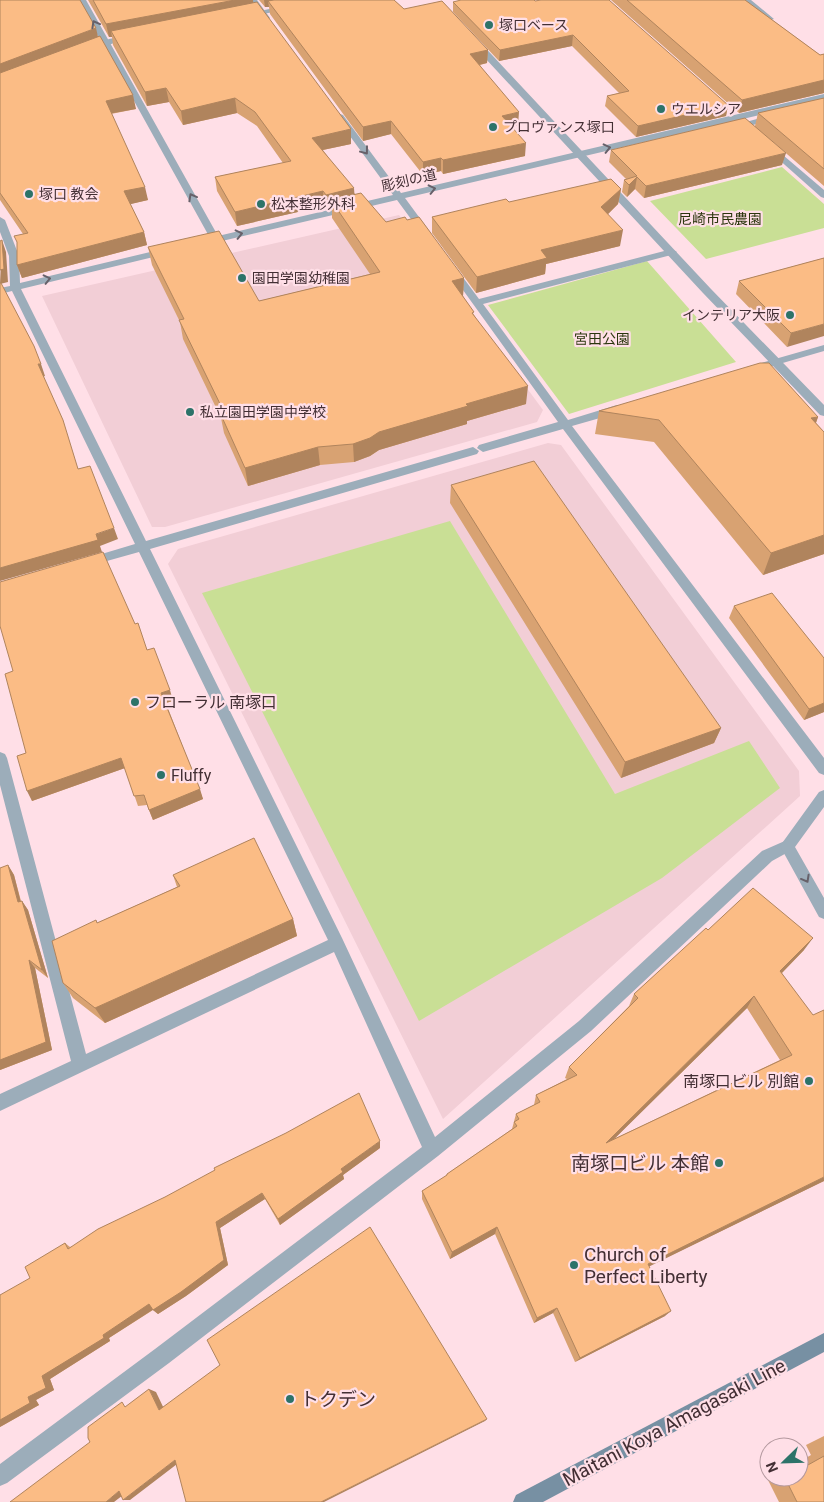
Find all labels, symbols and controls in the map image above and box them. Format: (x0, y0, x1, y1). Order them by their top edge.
place label: 塚口ベース (499, 17, 568, 33)
marker: 塚口ベース (483, 19, 495, 31)
one-way arrow (92, 21, 102, 30)
place label: ウエルシア (671, 101, 741, 117)
marker: ウエルシア (655, 103, 667, 115)
place label: プロヴァンス塚口 (503, 119, 615, 135)
marker: プロヴァンス塚口 (487, 121, 499, 133)
one-way arrow (603, 143, 611, 154)
one-way arrow (360, 145, 368, 154)
street label: 彫刻の道 (380, 166, 438, 194)
one-way arrow (427, 184, 436, 195)
place label: 塚口 教会 (39, 186, 98, 202)
marker: 塚口 教会 (23, 188, 35, 200)
one-way arrow (188, 193, 198, 202)
place label: 松本整形外科 (271, 196, 355, 212)
marker: 松本整形外科 (255, 198, 267, 210)
park label: 尼崎市民農園 (678, 211, 762, 227)
one-way arrow (235, 229, 244, 240)
place label: 園田学園幼稚園 (252, 270, 350, 286)
marker: 園田学園幼稚園 (236, 272, 248, 284)
one-way arrow (43, 274, 52, 285)
place label: インテリア大阪 (682, 307, 780, 323)
marker: インテリア大阪 (784, 309, 796, 321)
park label: 宮田公園 (574, 331, 630, 347)
place label: 私立園田学園中学校 (200, 404, 326, 420)
marker: 私立園田学園中学校 (184, 406, 196, 418)
place label: フローラル 南塚口 (145, 693, 277, 712)
marker: フローラル 南塚口 (129, 696, 141, 708)
place label: Fluffy (171, 766, 212, 785)
marker: Fluffy (155, 769, 167, 781)
one-way arrow (799, 874, 809, 883)
place label: 南塚口ビル 別館 (683, 1072, 799, 1091)
marker: 南塚口ビル 別館 (803, 1075, 815, 1087)
place label: 南塚口ビル 本館 (571, 1152, 709, 1175)
marker: 南塚口ビル 本館 (713, 1157, 725, 1169)
place label: Church of Perfect Liberty (584, 1243, 708, 1288)
marker: Church of Perfect Liberty (568, 1259, 580, 1271)
street label: Maitani Koya Amagasaki Line (559, 1354, 790, 1491)
place label: トクデン (300, 1388, 376, 1411)
marker: トクデン (284, 1393, 296, 1405)
north arrow (759, 1437, 809, 1487)
text: N (763, 1459, 781, 1475)

